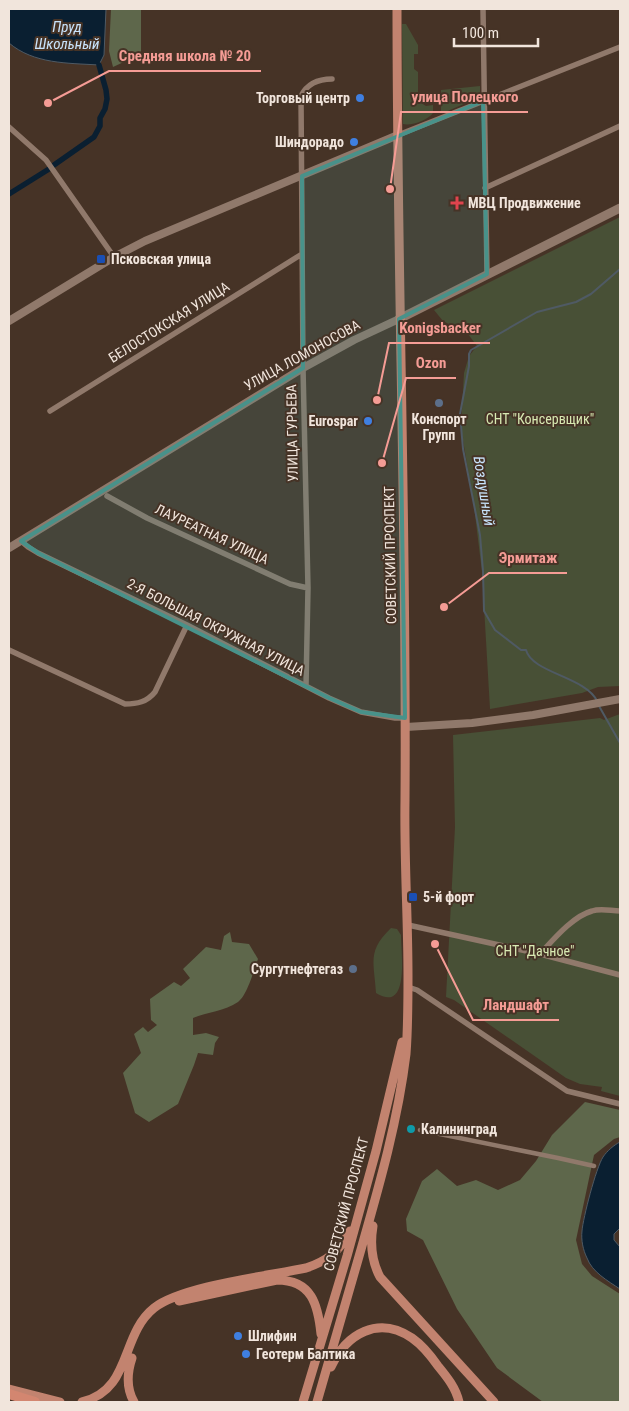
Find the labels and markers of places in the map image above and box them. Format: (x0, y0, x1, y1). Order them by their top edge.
callout: Средняя школа № 20 (109, 41, 261, 71)
callout: улица Полецкого (401, 82, 528, 112)
place label: Торговый центр (256, 90, 350, 106)
marker: Торговый центр (354, 92, 366, 104)
place label: Шиндорадо (275, 134, 344, 150)
marker: Шиндорадо (348, 136, 360, 148)
place label: МВЦ Продвижение (468, 195, 581, 211)
marker: МВЦ Продвижение (450, 196, 464, 210)
place label: Псковская улица (111, 251, 211, 267)
marker: Псковская улица (95, 253, 107, 265)
callout: Konigsbacker (389, 313, 490, 343)
callout: Ozon (406, 348, 456, 378)
marker: Конспорт Групп (433, 397, 445, 409)
place label: Конспорт Групп (411, 411, 467, 443)
place label: Eurospar (308, 413, 358, 429)
marker: Eurospar (362, 415, 374, 427)
callout: Эрмитаж (489, 543, 567, 573)
place label: 5-й форт (423, 889, 475, 905)
marker: 5-й форт (407, 891, 419, 903)
place label: Сургутнефтегаз (251, 961, 343, 977)
marker: Сургутнефтегаз (347, 963, 359, 975)
callout: Ландшафт (473, 990, 559, 1020)
place label: Калининград (421, 1121, 497, 1137)
marker: Калининград (405, 1123, 417, 1135)
place label: Шлифин (248, 1328, 297, 1344)
marker: Шлифин (232, 1330, 244, 1342)
place label: Геотерм Балтика (256, 1346, 356, 1362)
marker: Геотерм Балтика (240, 1348, 252, 1360)

